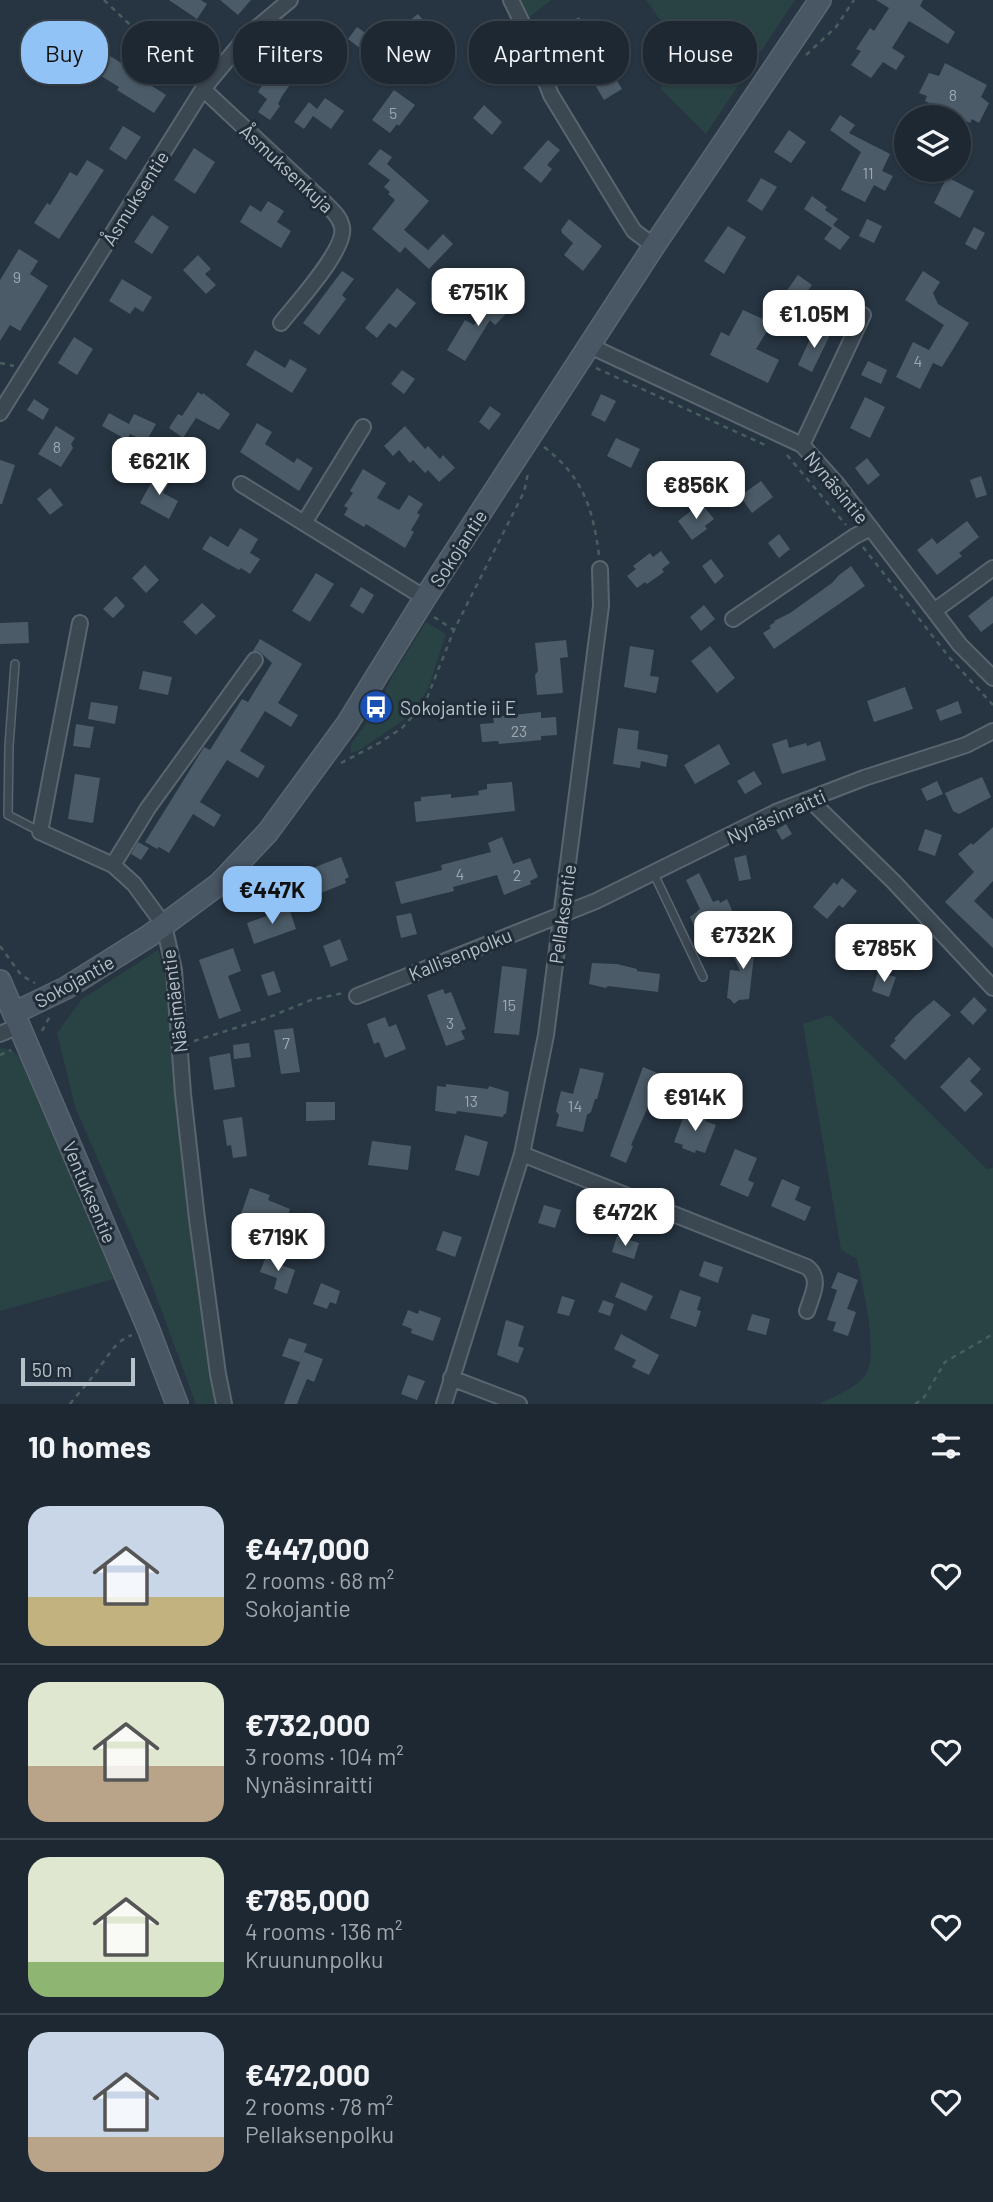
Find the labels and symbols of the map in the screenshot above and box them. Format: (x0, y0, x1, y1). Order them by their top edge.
house number: 8 (949, 85, 957, 104)
house number: 5 (389, 103, 397, 122)
street label: Åsmuksenkuja (235, 119, 339, 217)
street label: Åsmuksentie (97, 146, 173, 250)
house number: 11 (862, 163, 874, 182)
house number: 9 (13, 267, 21, 286)
pin: €751K (429, 268, 527, 328)
pin: €1.05M (757, 290, 871, 350)
house number: 4 (914, 351, 922, 370)
house number: 8 (53, 437, 61, 456)
pin: €621K (110, 438, 208, 497)
street label: Nynäsintie (800, 446, 874, 528)
pin: €856K (647, 462, 745, 521)
street label: Sokojantie (425, 505, 491, 591)
bus stop icon: Sokojantie ii E (357, 688, 395, 726)
place label: Sokojantie ii E (400, 696, 516, 719)
house number: 23 (511, 721, 527, 740)
street label: Nynäsinraitti (723, 784, 829, 848)
street label: Pellaksentie (544, 863, 580, 965)
house number: 4 (456, 864, 464, 883)
house number: 2 (513, 865, 521, 884)
pin: €447K (223, 866, 321, 926)
pin: €732K (694, 912, 792, 971)
street label: Kallisenpolku (405, 923, 515, 985)
pin: €785K (835, 925, 933, 984)
street label: Näsimäentie (156, 948, 192, 1054)
street label: Sokojantie (30, 950, 118, 1012)
house number: 15 (502, 995, 516, 1014)
house number: 3 (446, 1013, 454, 1032)
house number: 7 (282, 1033, 290, 1052)
pin: €914K (646, 1074, 744, 1133)
house number: 13 (464, 1091, 478, 1110)
house number: 14 (568, 1096, 582, 1115)
street label: Ventuksentie (58, 1138, 122, 1246)
pin: €472K (576, 1188, 674, 1248)
pin: €719K (229, 1214, 327, 1273)
scale bar (21, 1355, 135, 1387)

